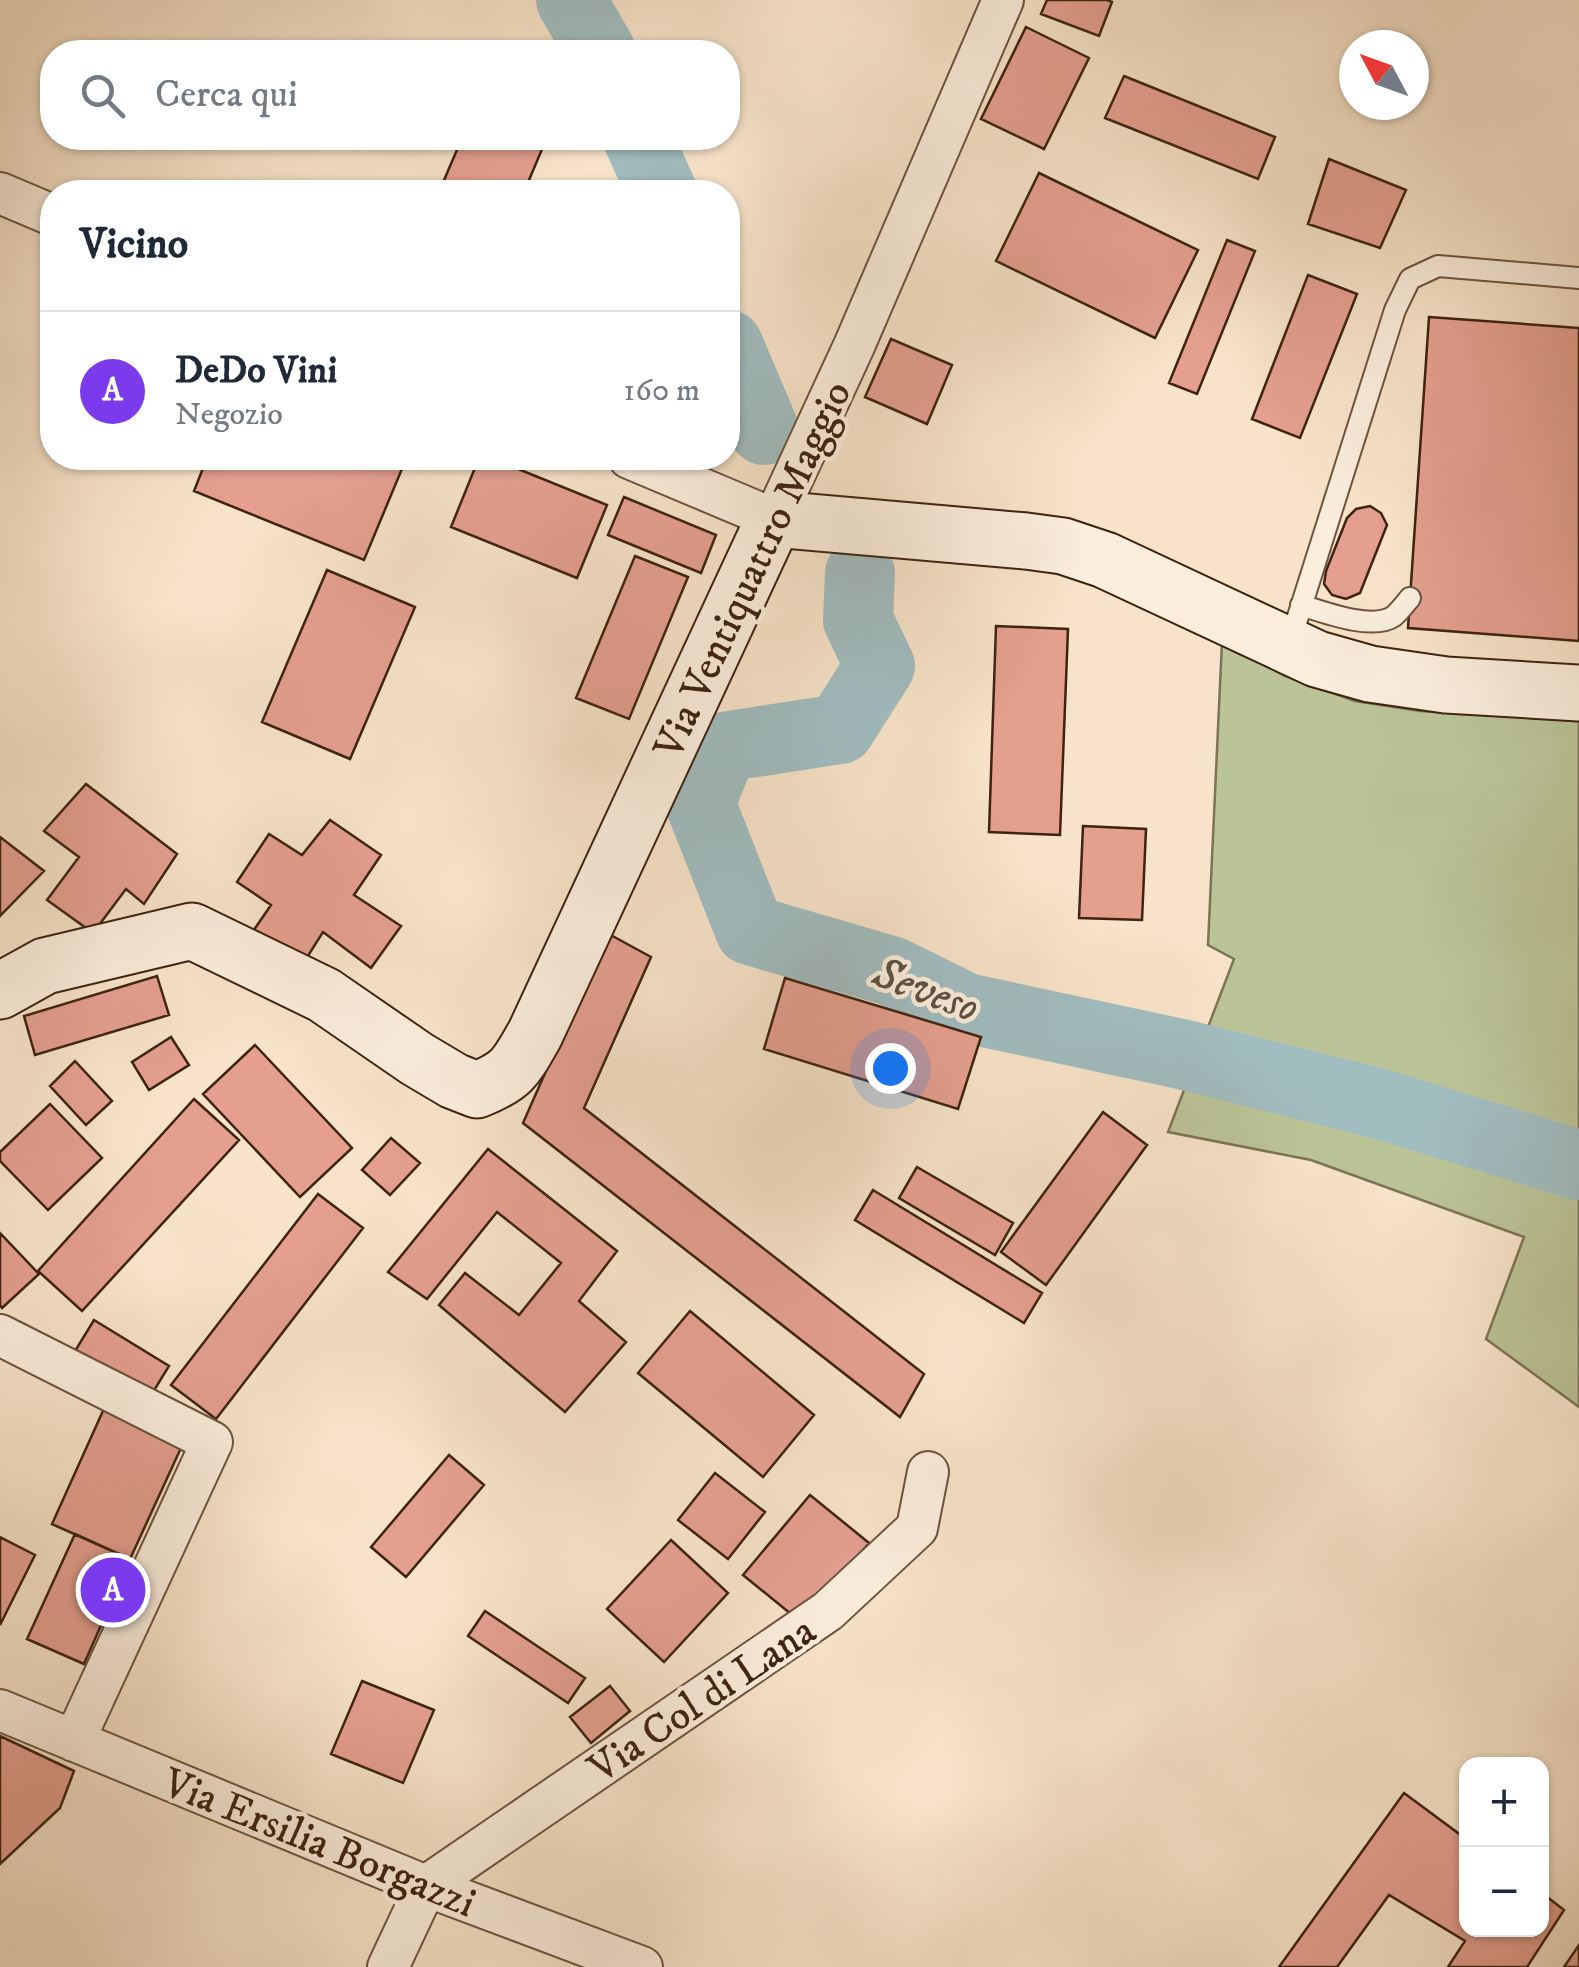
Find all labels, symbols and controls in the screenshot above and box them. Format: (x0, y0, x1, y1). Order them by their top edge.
north arrow (1339, 30, 1429, 120)
search box (40, 40, 740, 150)
icon: search (75, 68, 130, 123)
text: Cerca qui (155, 71, 298, 119)
text: Vicino (80, 219, 188, 271)
text: DeDo Vini (175, 347, 337, 395)
text: A (102, 371, 123, 411)
text: 160 m (624, 371, 700, 411)
street label: Via Ventiquattro Maggio (643, 373, 864, 768)
text: Negozio (175, 395, 283, 435)
water label: Seveso (864, 945, 987, 1036)
your location (865, 1043, 916, 1094)
pin: A (80, 1552, 146, 1628)
street label: Via Col di Lana (579, 1605, 826, 1796)
street label: Via Ersilia Borgazzi (154, 1757, 483, 1930)
map controls (1459, 1757, 1549, 1937)
button: + (1459, 1757, 1549, 1847)
button: − (1459, 1847, 1549, 1937)

